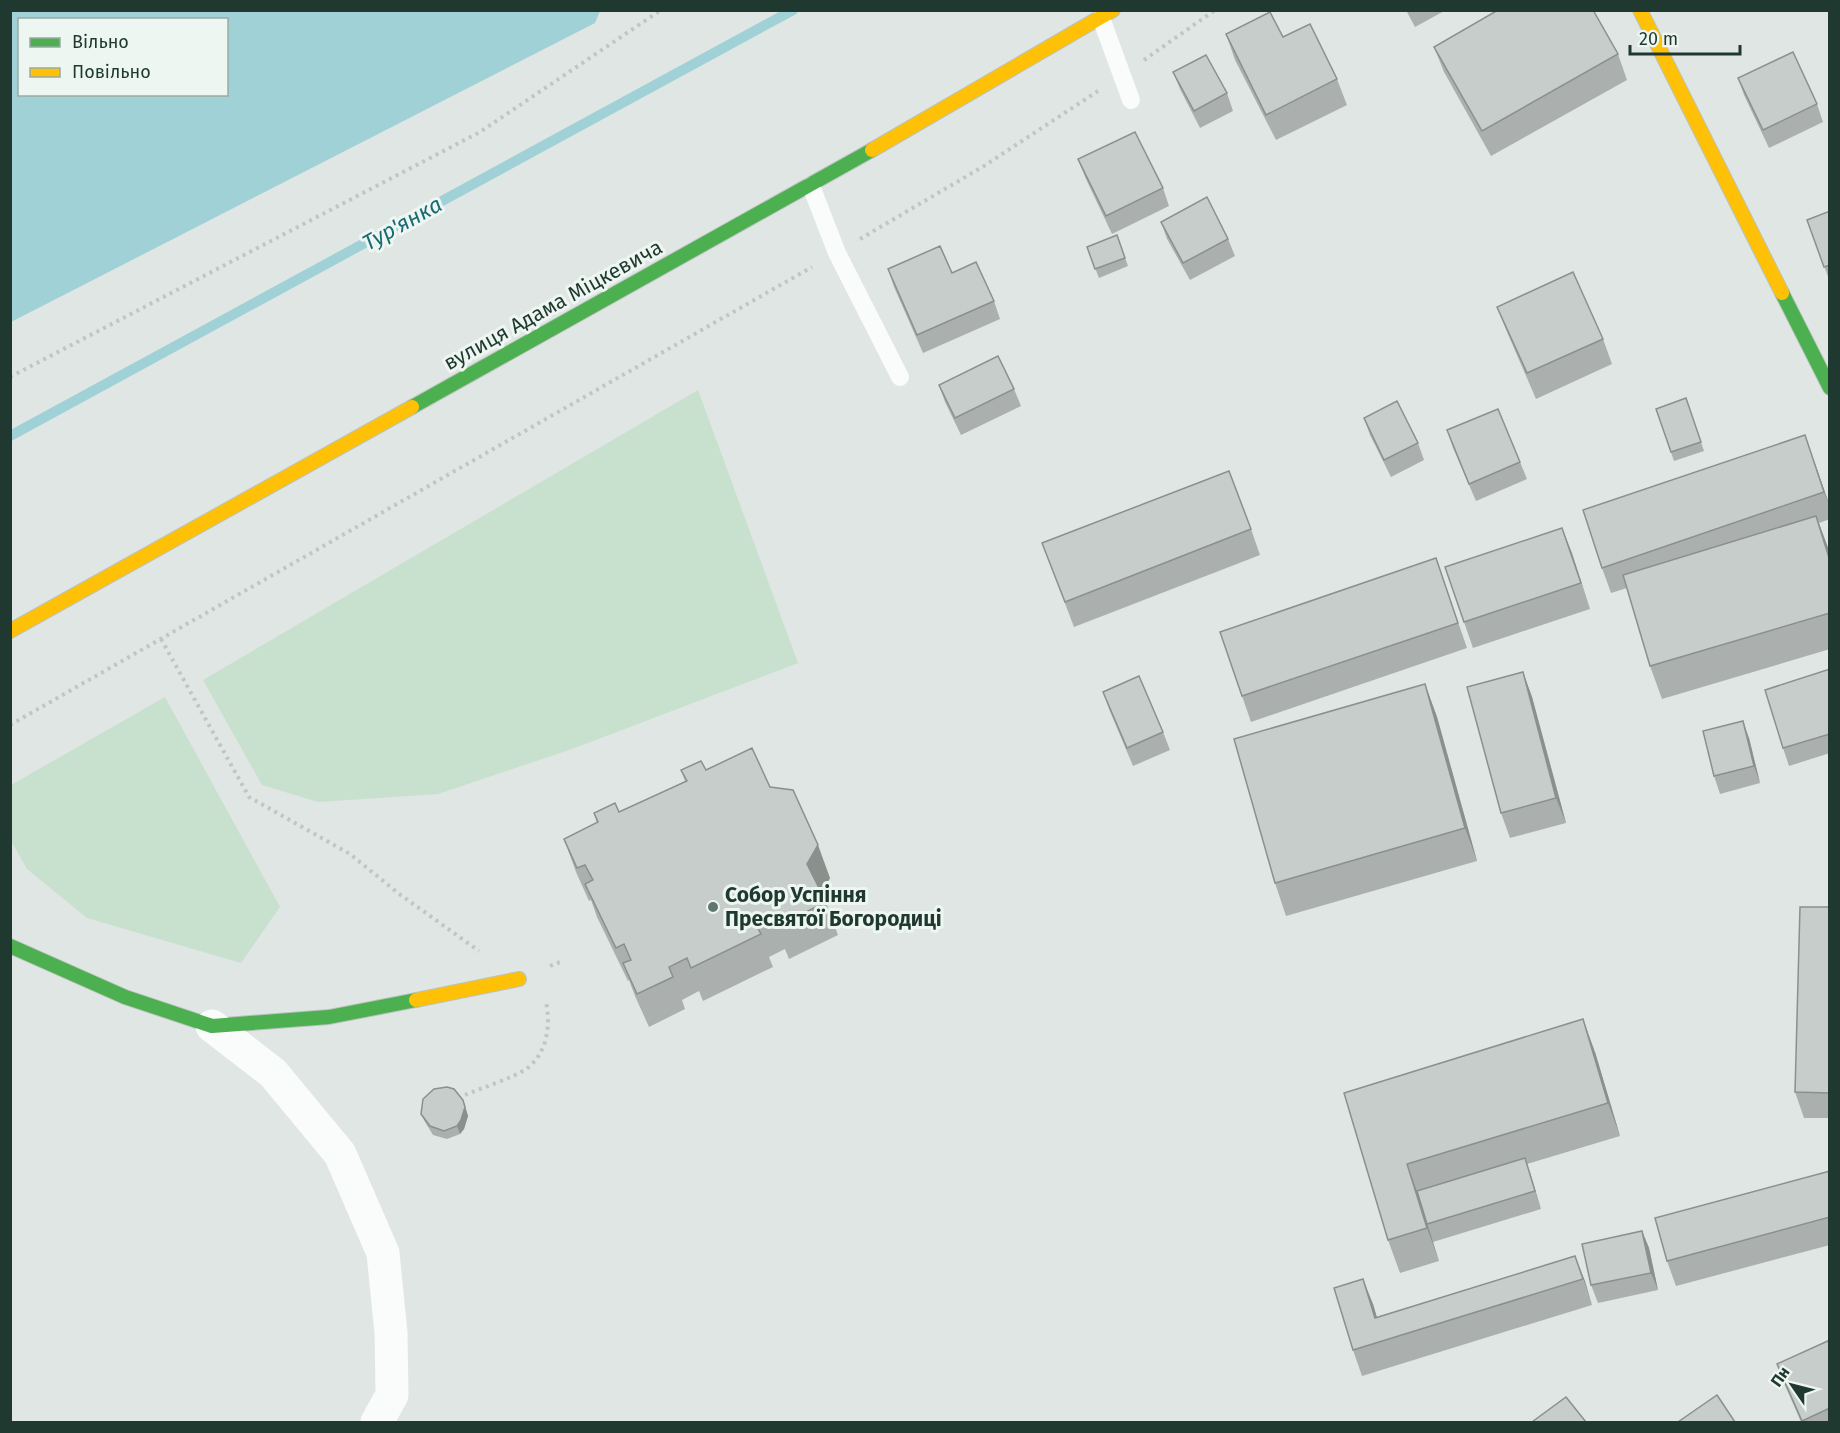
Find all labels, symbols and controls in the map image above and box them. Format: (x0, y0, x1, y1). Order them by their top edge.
legend (18, 18, 228, 96)
scale bar (1630, 18, 1740, 56)
text: 20 m (1639, 28, 1678, 50)
text: Вільно (72, 31, 129, 53)
text: Повільно (72, 61, 151, 83)
water label: Тур'янка (358, 191, 447, 256)
street label: вулиця Адама Міцкевича (439, 234, 667, 376)
place label: Собор Успіння Пресвятої Богородиці (725, 882, 942, 932)
marker: Собор Успіння Пресвятої Богородиці (706, 900, 720, 914)
north arrow (1762, 1355, 1822, 1415)
text: Пн (1767, 1363, 1794, 1390)

